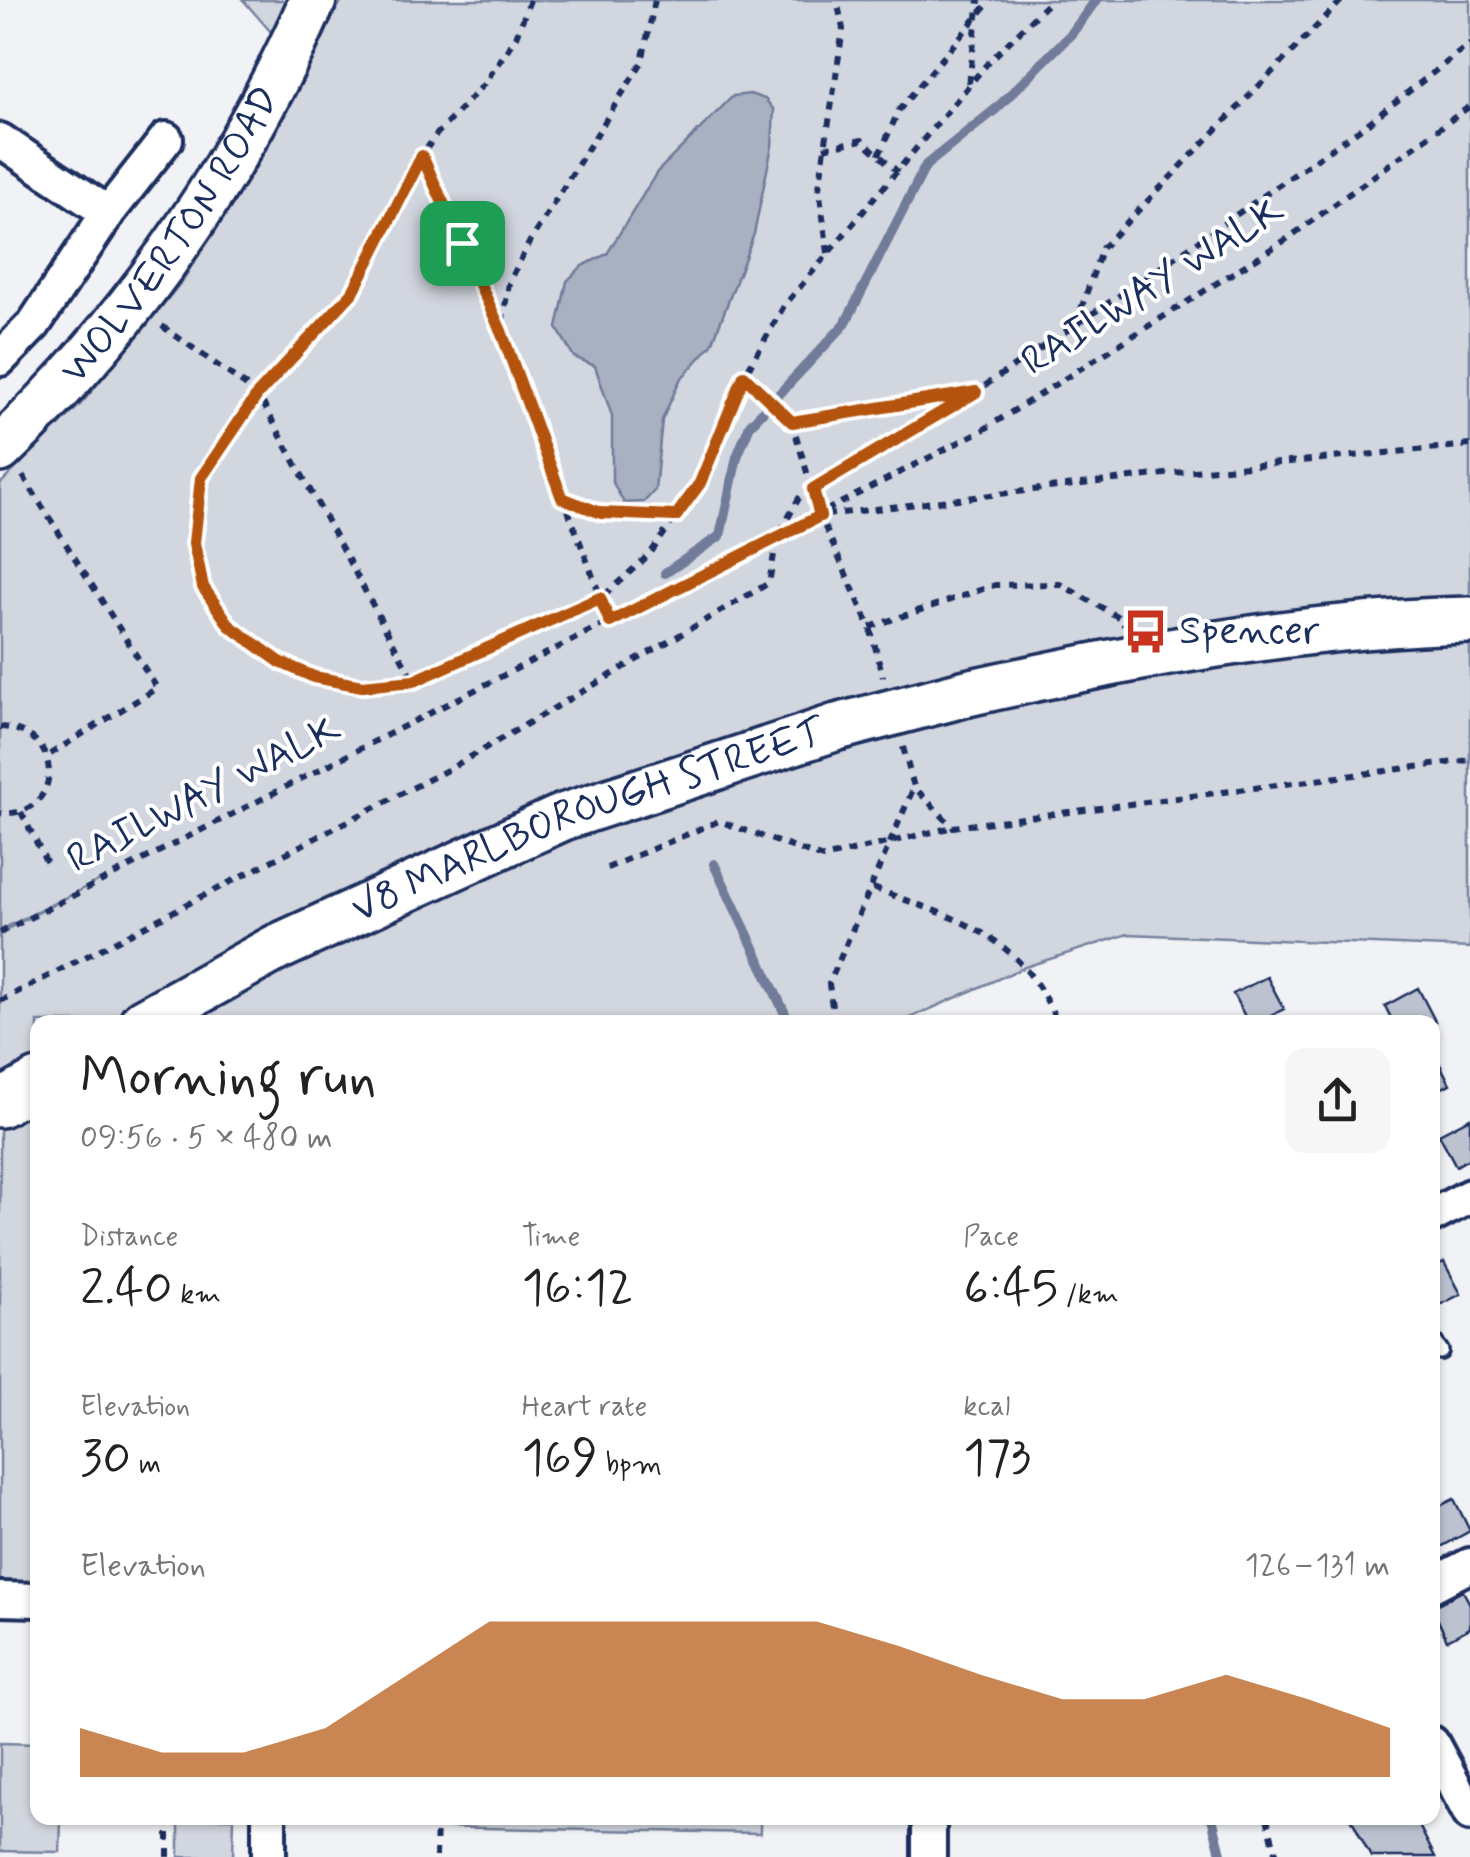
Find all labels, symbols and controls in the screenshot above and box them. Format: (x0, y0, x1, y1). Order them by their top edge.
street label: WOLVERTON ROAD (50, 78, 293, 396)
street label: RAILWAY WALK (1012, 186, 1294, 388)
pin (420, 201, 505, 286)
icon: arrive (435, 216, 490, 271)
place label: Spencer (1179, 606, 1320, 658)
bus stop icon: Spencer (1122, 608, 1170, 656)
street label: RAILWAY WALK (59, 704, 349, 886)
street label: V8 MARLBOROUGH STREET (344, 706, 833, 936)
text: Morning run (80, 1043, 377, 1115)
button: share (1285, 1048, 1390, 1153)
text: 09:56 · 5 × 480 m (80, 1117, 333, 1159)
text: Distance (80, 1219, 178, 1256)
text: Time (522, 1219, 580, 1256)
text: Pace (963, 1219, 1019, 1256)
text: 2.40 (80, 1256, 173, 1322)
text: 16:12 (522, 1256, 634, 1322)
text: 6:45 (963, 1256, 1058, 1322)
text: km (173, 1277, 221, 1314)
text: /km (1058, 1277, 1119, 1314)
text: Elevation (80, 1389, 190, 1426)
text: Heart rate (522, 1389, 647, 1426)
text: kcal (963, 1389, 1010, 1426)
text: 30 (80, 1426, 131, 1492)
text: 169 (522, 1426, 598, 1492)
text: 173 (963, 1426, 1031, 1492)
text: m (131, 1447, 161, 1484)
text: bpm (598, 1447, 662, 1484)
text: Elevation (80, 1545, 206, 1587)
text: 126–131 m (1245, 1545, 1390, 1587)

